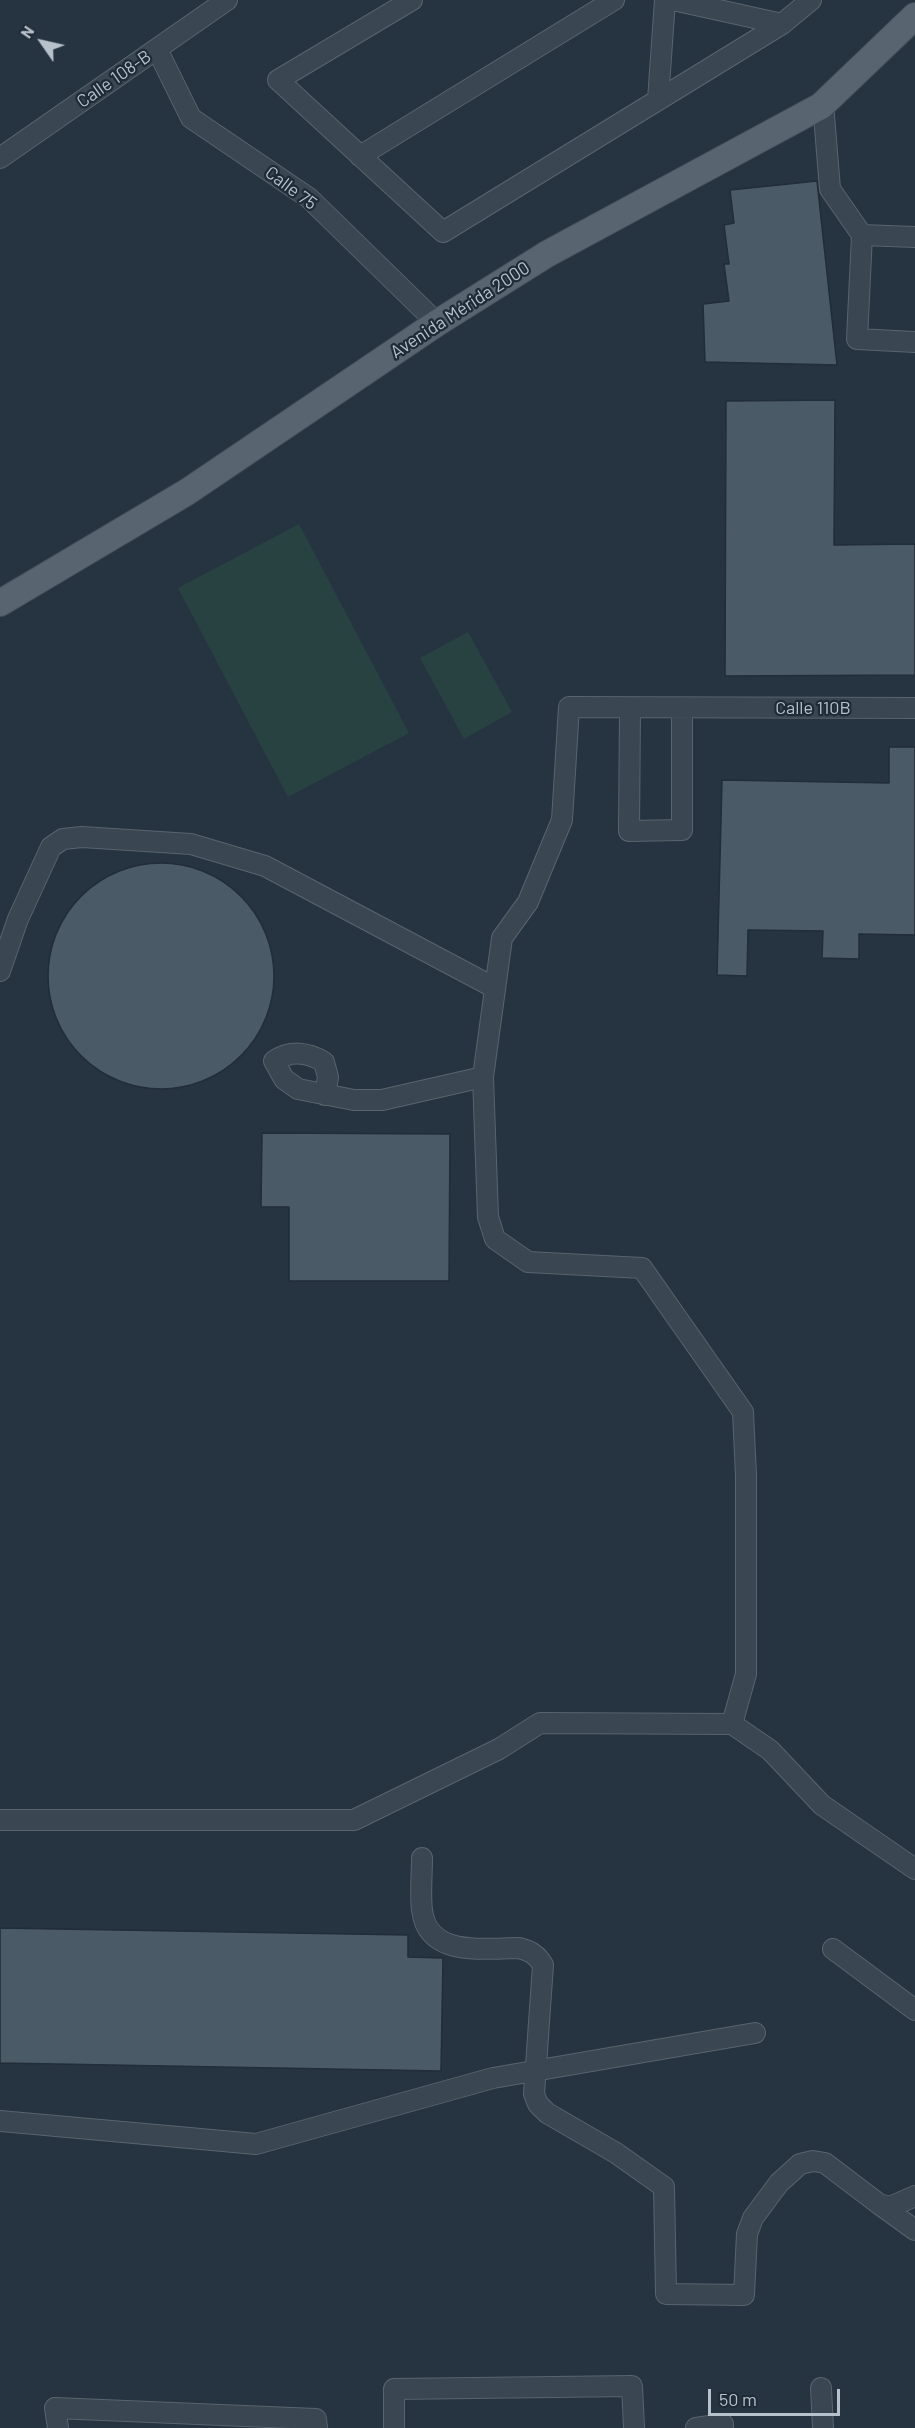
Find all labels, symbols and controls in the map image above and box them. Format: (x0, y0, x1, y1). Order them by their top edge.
north arrow (12, 12, 72, 72)
text: N (16, 22, 38, 41)
street label: Calle 108-B (73, 46, 155, 112)
street label: Calle 75 (261, 162, 321, 214)
street label: Avenida Mérida 2000 (386, 257, 534, 363)
street label: Calle 110B (775, 697, 851, 719)
scale bar (711, 2377, 843, 2415)
text: 50 m (719, 2388, 757, 2410)

